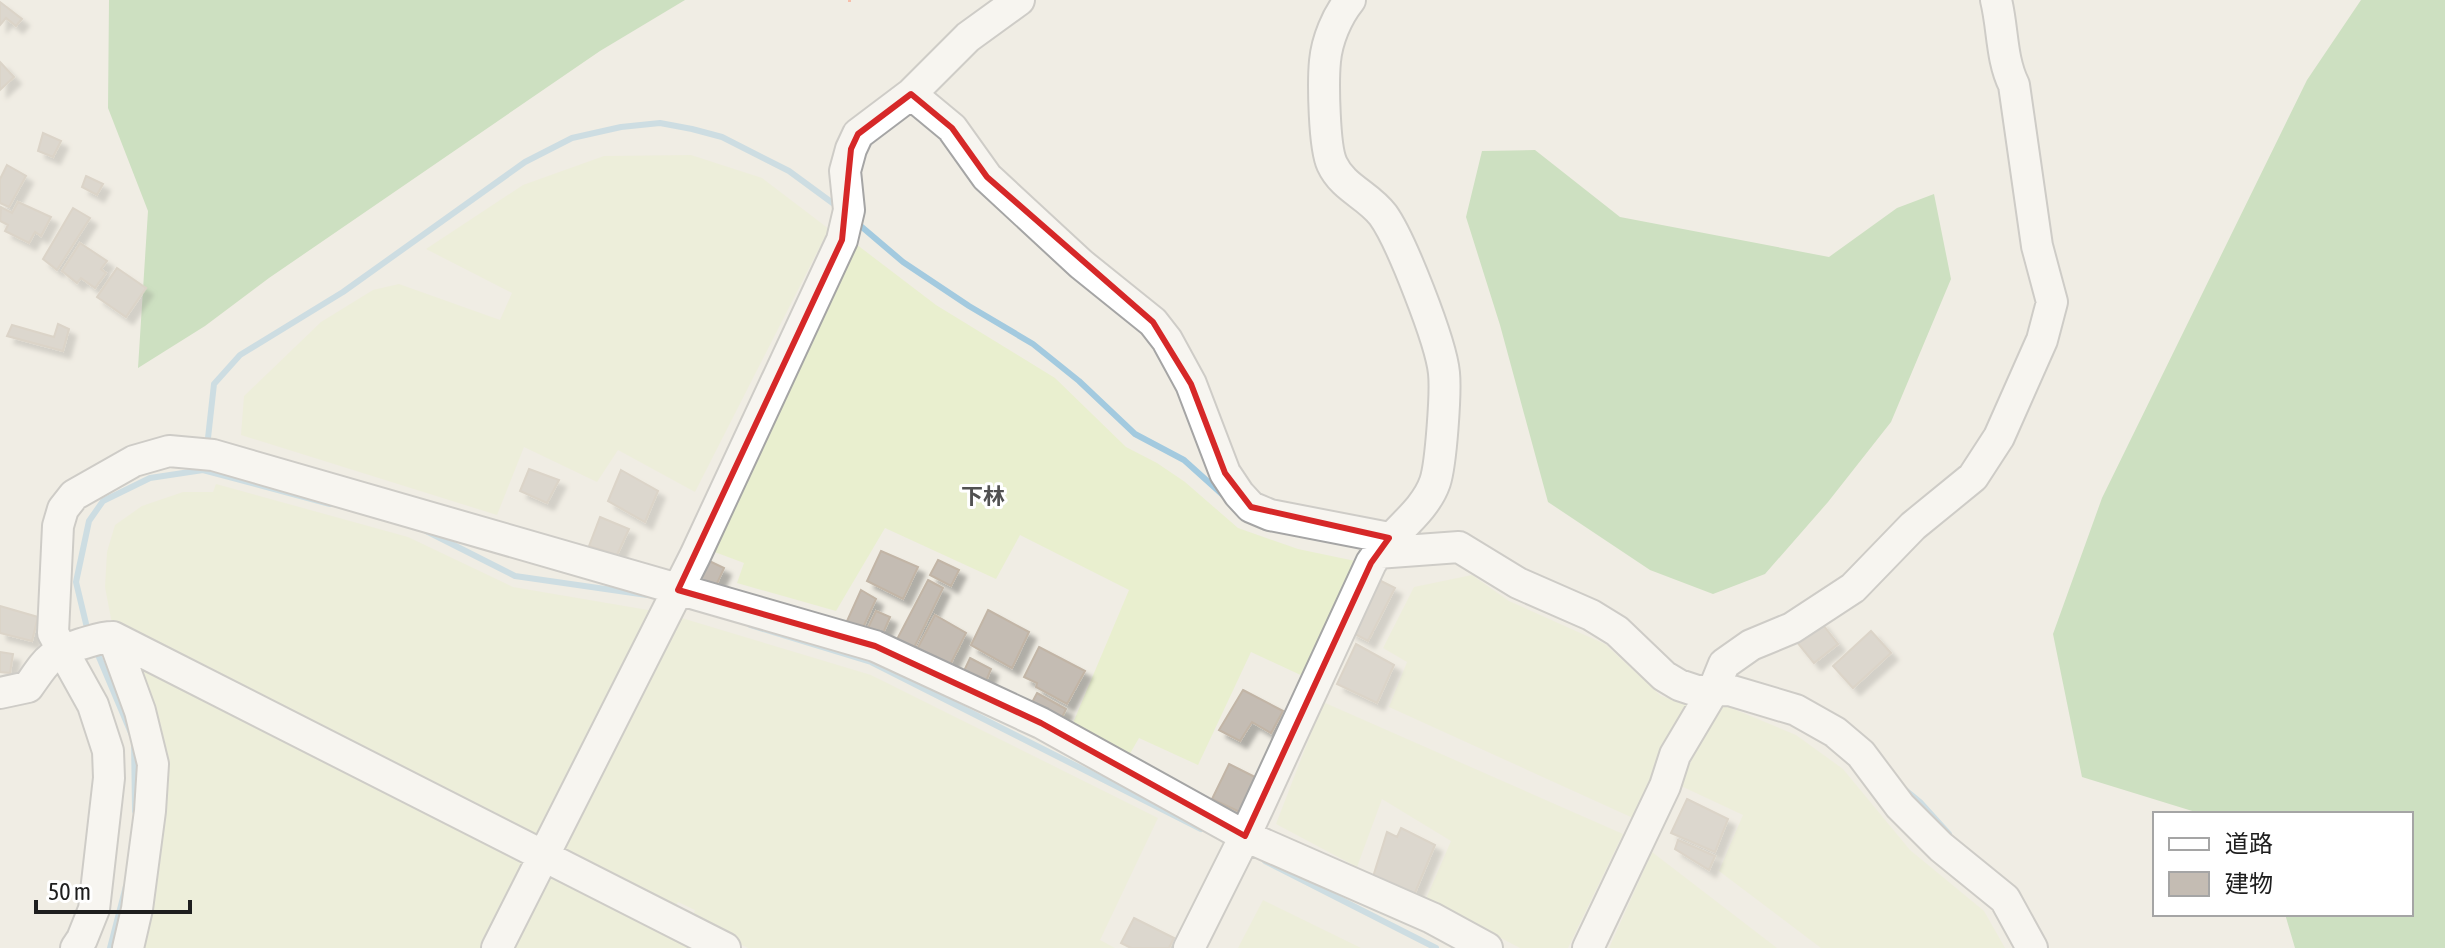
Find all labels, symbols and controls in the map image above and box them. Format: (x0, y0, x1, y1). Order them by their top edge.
district label: 下林 (961, 483, 1005, 509)
legend (2153, 812, 2413, 916)
text: 道路 (2225, 830, 2273, 857)
scale bar (36, 864, 190, 914)
text: 建物 (2225, 870, 2273, 897)
text: 50 m (48, 878, 91, 905)

